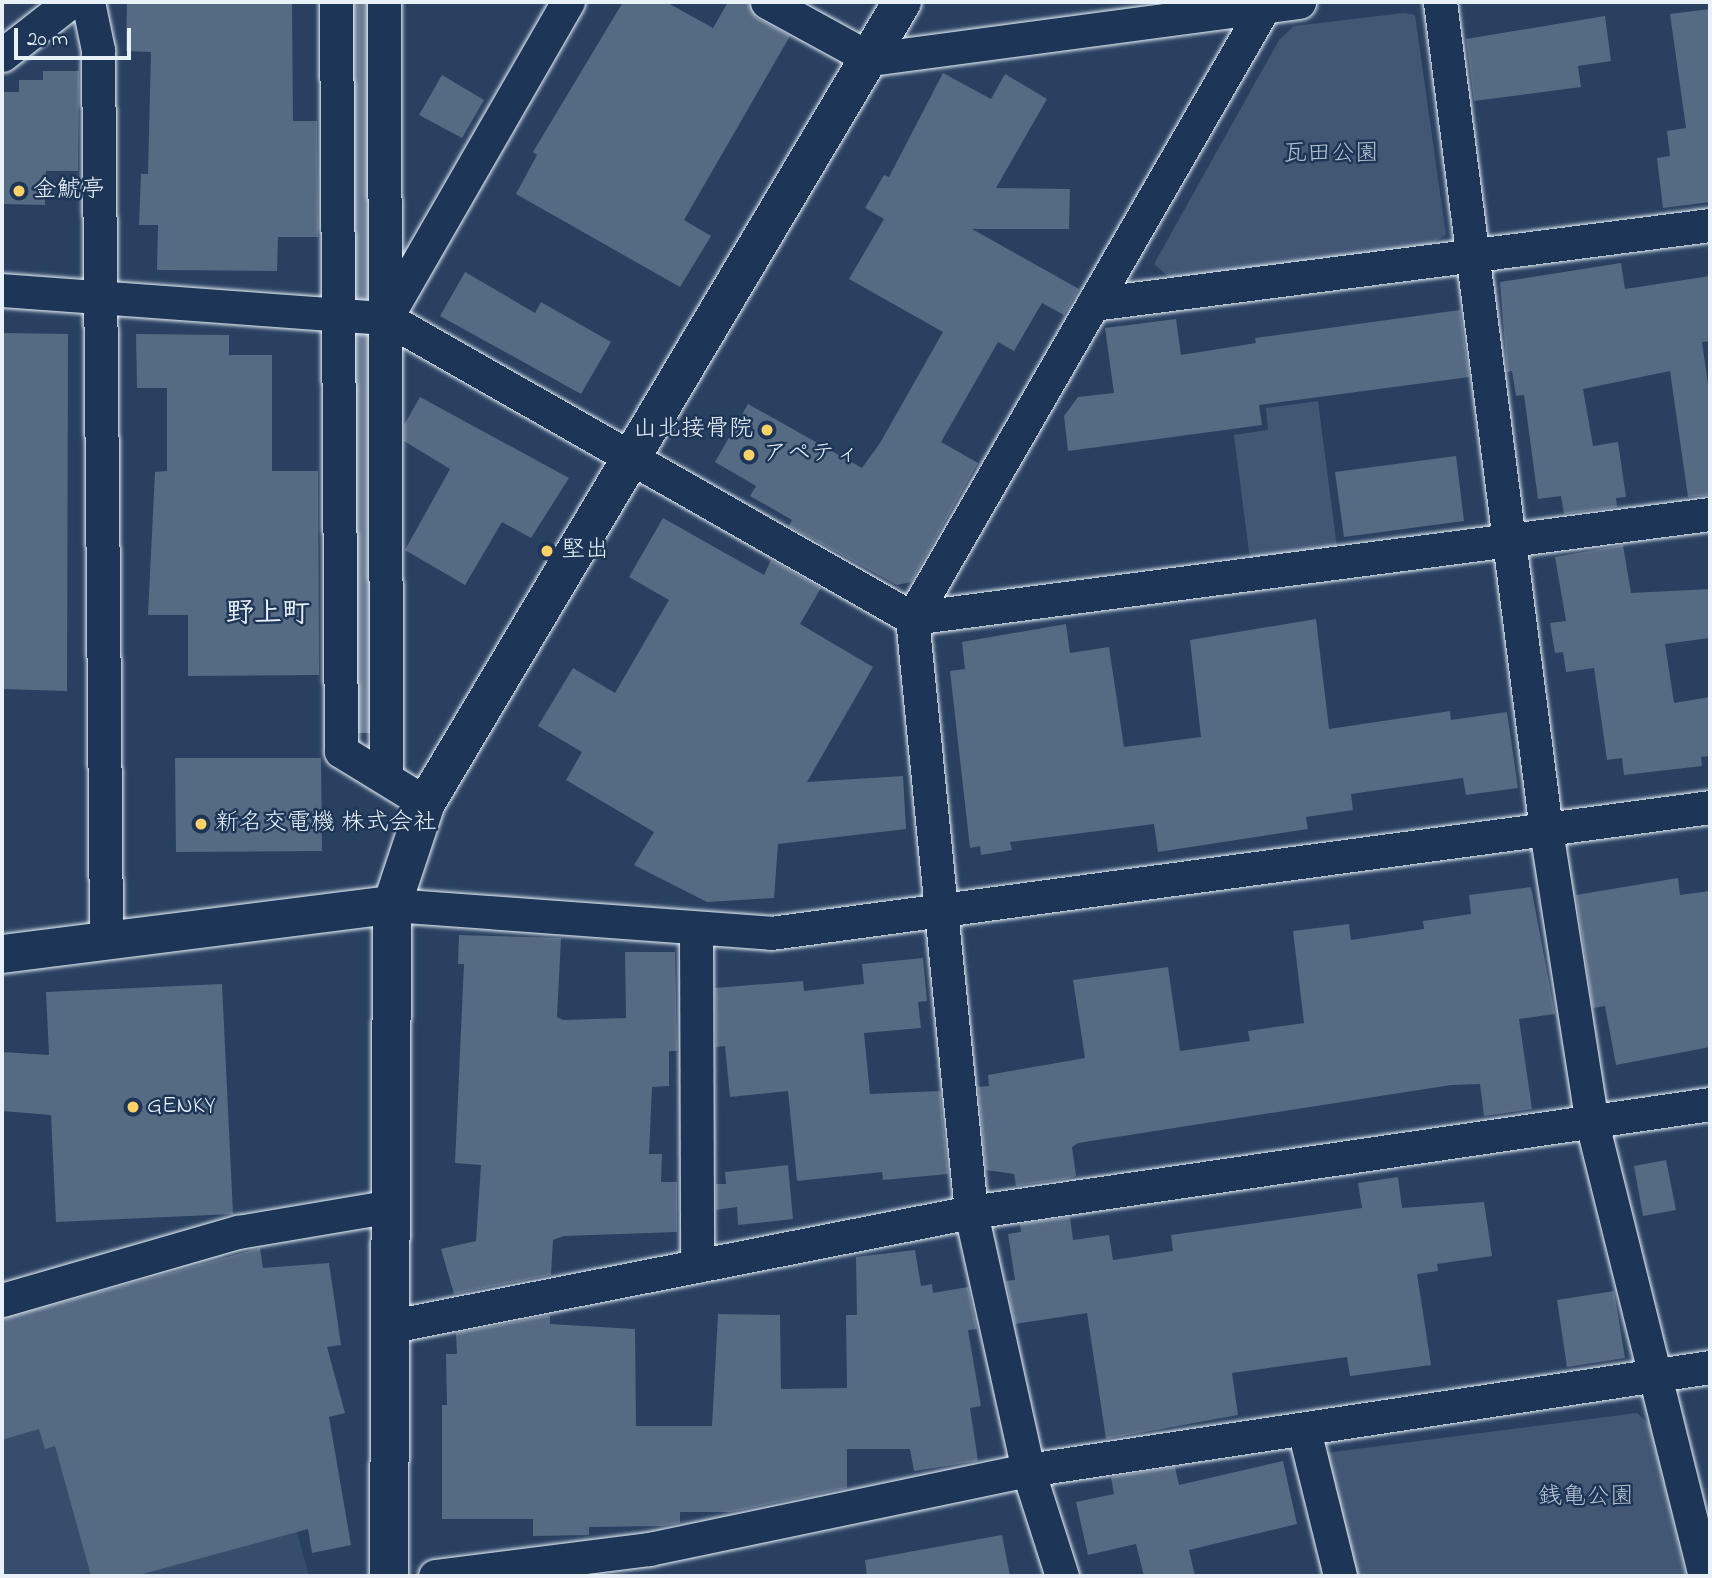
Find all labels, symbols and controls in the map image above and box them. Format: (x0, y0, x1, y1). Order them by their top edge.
scale bar (18, 14, 135, 58)
text: 20 m (27, 25, 68, 55)
park label: 瓦田公園 (1283, 141, 1379, 169)
place label: 金鯱亭 (33, 177, 105, 205)
marker: 金鯱亭 (11, 183, 27, 199)
place label: 山北接骨院 (633, 416, 753, 444)
marker: 山北接骨院 (759, 422, 775, 438)
place label: アペティ (763, 441, 859, 469)
marker: アペティ (741, 447, 757, 463)
place label: 堅出 (561, 537, 609, 565)
marker: 堅出 (539, 543, 555, 559)
district label: 野上町 (226, 598, 310, 632)
place label: 新名交電機 株式会社 (215, 810, 437, 838)
marker: 新名交電機 株式会社 (193, 816, 209, 832)
place label: GENKY (147, 1093, 215, 1121)
marker: GENKY (125, 1099, 141, 1115)
park label: 銭亀公園 (1538, 1484, 1634, 1512)

